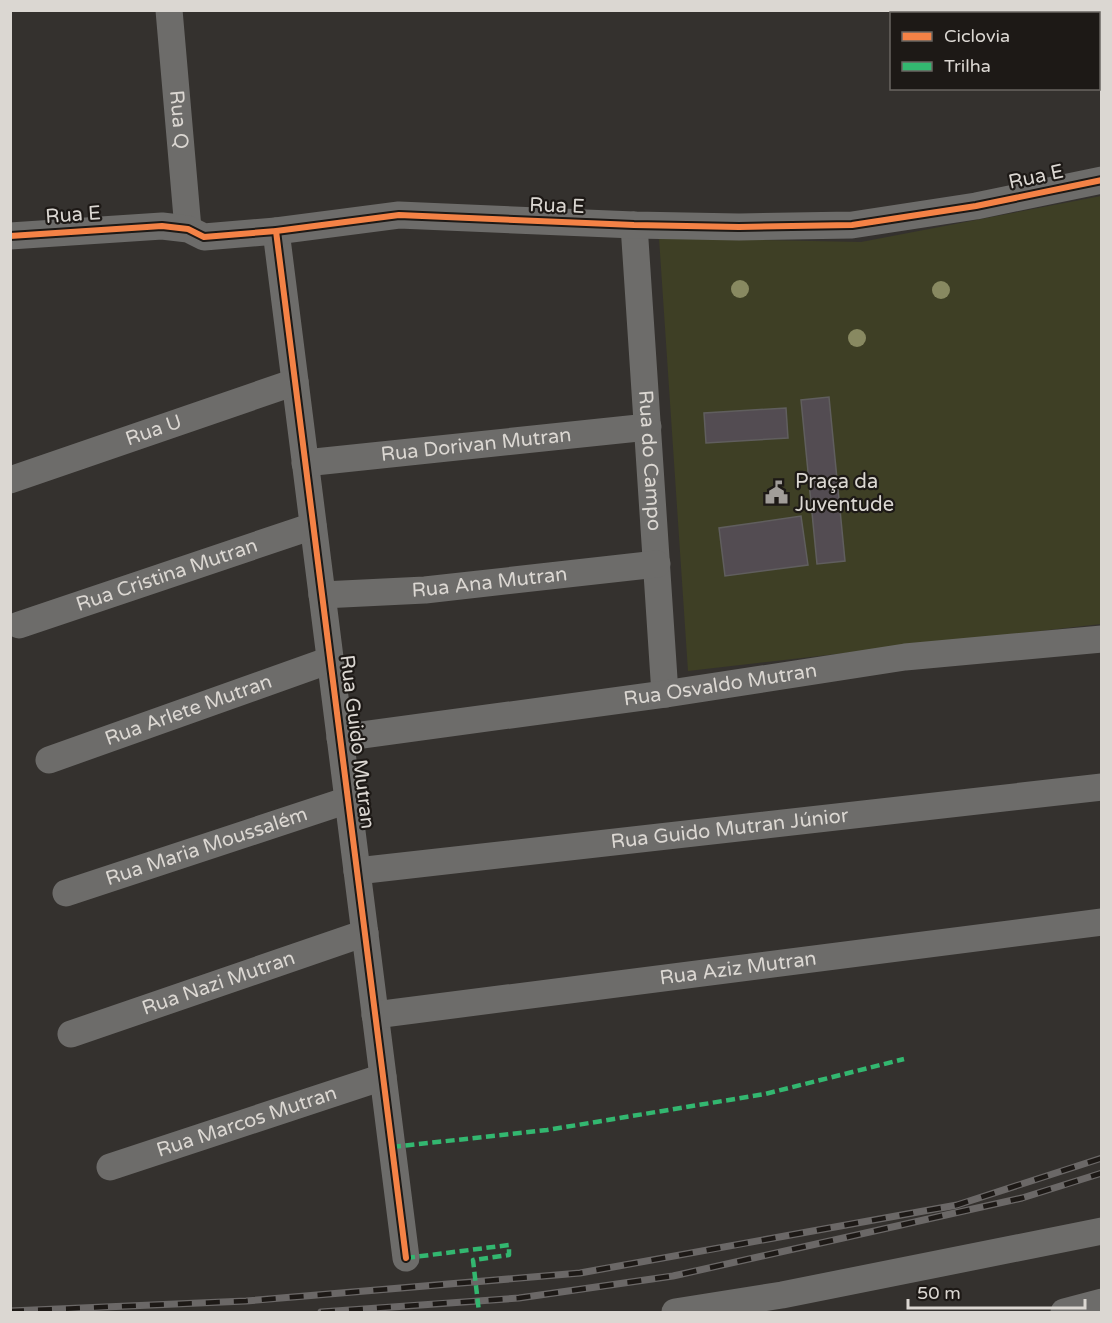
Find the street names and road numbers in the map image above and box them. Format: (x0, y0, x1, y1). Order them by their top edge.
street label: Rua Q (164, 89, 193, 150)
street label: Rua E (1006, 159, 1066, 195)
street label: Rua E (529, 193, 585, 219)
street label: Rua E (44, 201, 102, 229)
street label: Rua do Campo (633, 389, 666, 532)
street label: Rua U (122, 410, 185, 451)
street label: Rua Dorivan Mutran (380, 423, 573, 467)
street label: Rua Cristina Mutran (73, 534, 261, 617)
street label: Rua Ana Mutran (411, 562, 568, 603)
street label: Rua Guido Mutran (334, 654, 380, 830)
street label: Rua Osvaldo Mutran (622, 659, 819, 711)
street label: Rua Arlete Mutran (102, 670, 275, 751)
street label: Rua Maria Moussalém (103, 802, 311, 891)
street label: Rua Guido Mutran Júnior (610, 804, 850, 854)
street label: Rua Nazi Mutran (139, 946, 298, 1021)
street label: Rua Aziz Mutran (658, 947, 818, 990)
street label: Rua Marcos Mutran (154, 1081, 340, 1163)

